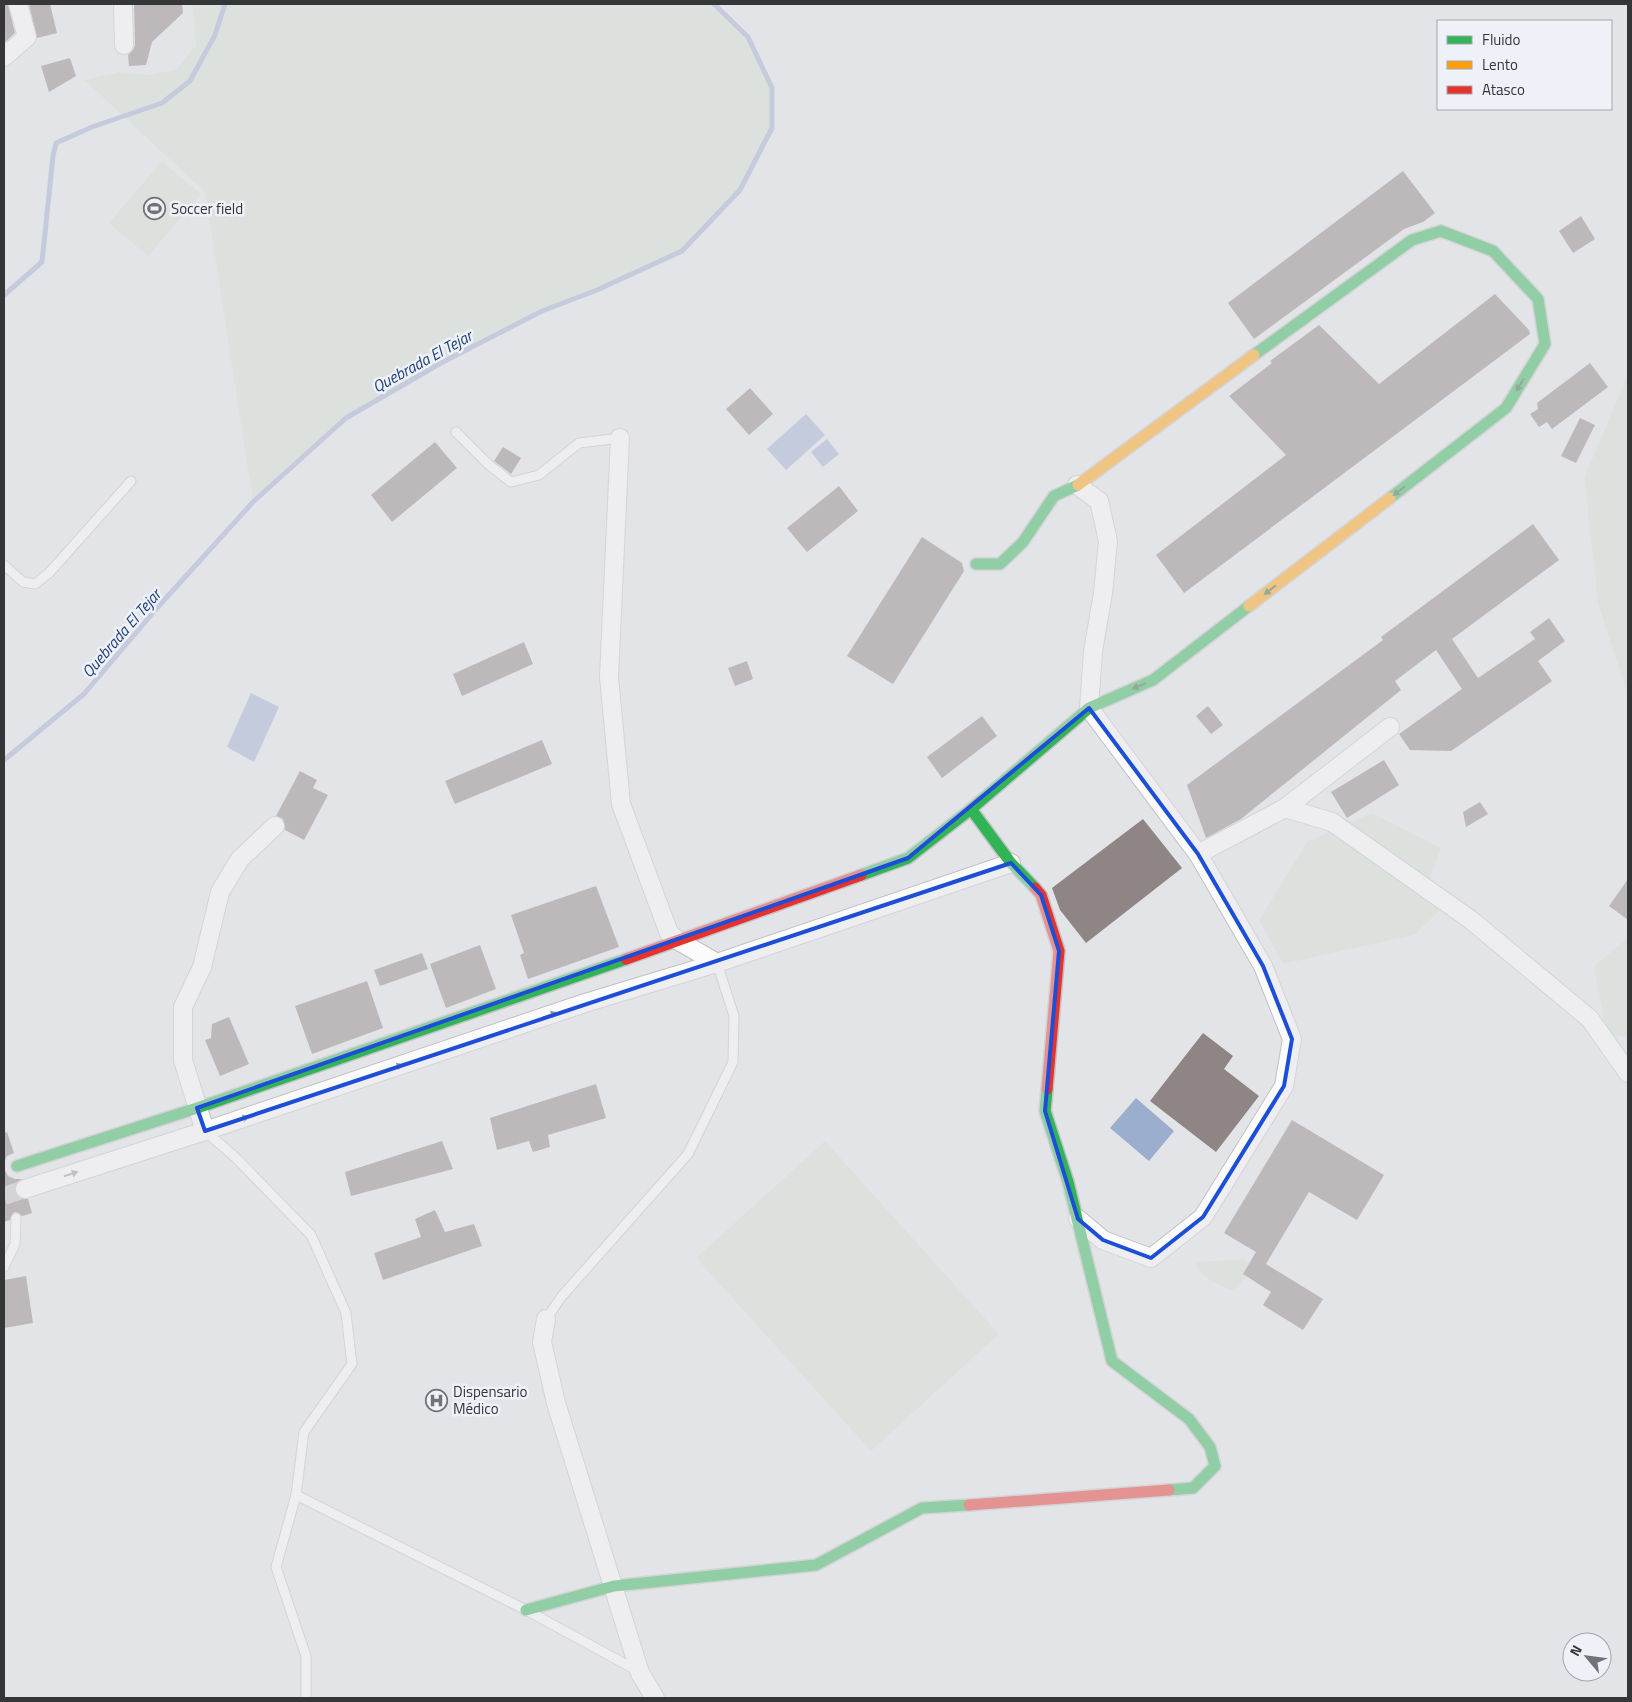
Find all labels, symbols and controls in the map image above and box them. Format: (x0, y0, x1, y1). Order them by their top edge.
legend (1437, 20, 1612, 110)
text: Fluido (1482, 28, 1521, 51)
text: Lento (1482, 53, 1518, 76)
text: Atasco (1482, 78, 1525, 101)
sports icon: Soccer field (143, 196, 167, 220)
place label: Soccer field (171, 197, 243, 220)
water label: Quebrada El Tejar (368, 323, 478, 398)
one-way arrow (1515, 379, 1524, 392)
one-way arrow (1392, 486, 1406, 496)
water label: Quebrada El Tejar (76, 582, 168, 683)
one-way arrow (1264, 585, 1277, 596)
one-way arrow (1132, 683, 1146, 691)
one-way arrow (543, 1011, 558, 1018)
one-way arrow (389, 1063, 404, 1070)
one-way arrow (235, 1115, 250, 1122)
one-way arrow (64, 1170, 79, 1178)
place label: Dispensario Médico (453, 1380, 527, 1420)
hospital icon: Dispensario Médico (425, 1388, 449, 1412)
north arrow (1562, 1632, 1612, 1682)
text: N (1564, 1641, 1587, 1660)

